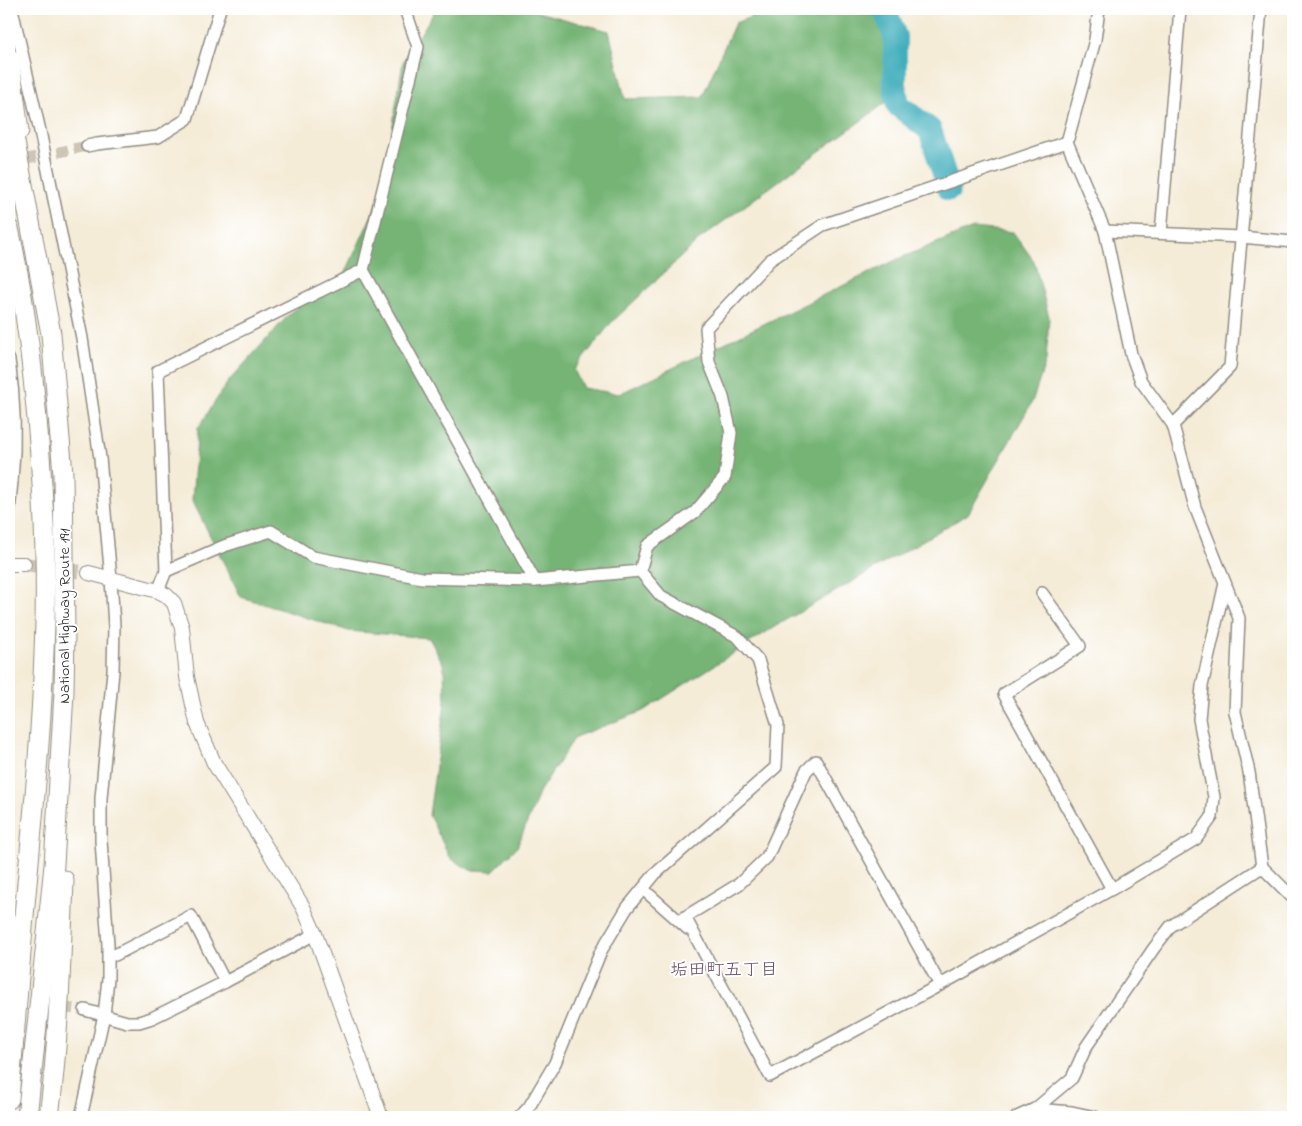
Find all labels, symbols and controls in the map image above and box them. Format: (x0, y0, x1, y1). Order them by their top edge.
street label: National Highway Route 191 (53, 528, 77, 704)
district label: 垢田町五丁目 (670, 958, 778, 984)

